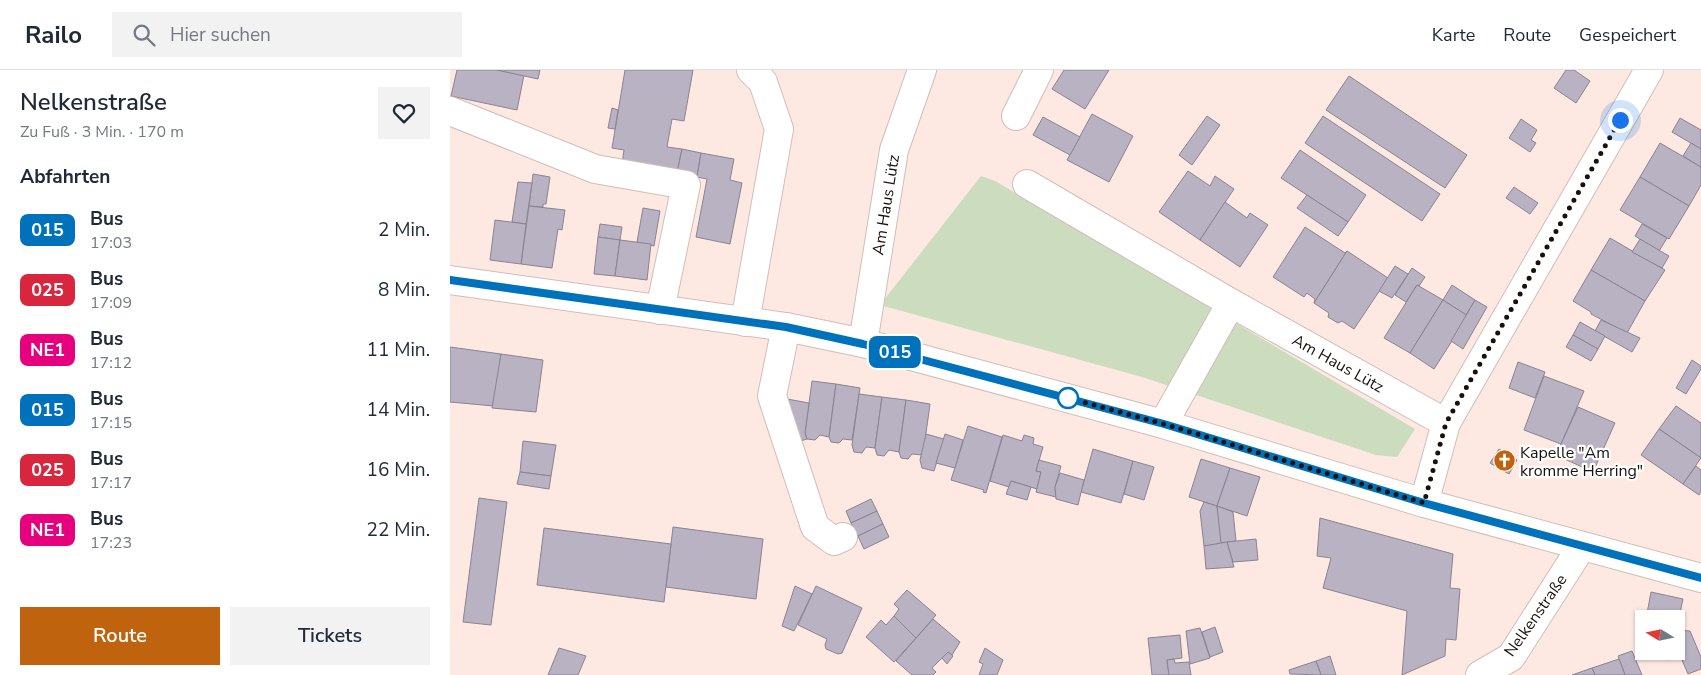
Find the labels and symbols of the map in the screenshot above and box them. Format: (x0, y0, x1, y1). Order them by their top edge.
your location (1608, 108, 1633, 133)
street label: Am Haus Lütz (867, 153, 905, 257)
street label: Am Haus Lütz (1288, 329, 1387, 398)
line badge: 015 (866, 336, 924, 368)
unlabelled marker (1057, 387, 1079, 409)
place label: Kapelle "Am kromme Herring" (1520, 442, 1643, 482)
church icon: Kapelle "Am kromme Herring" (1492, 449, 1516, 473)
street label: Nelkenstraße (1499, 570, 1572, 661)
north arrow (1635, 610, 1685, 660)

